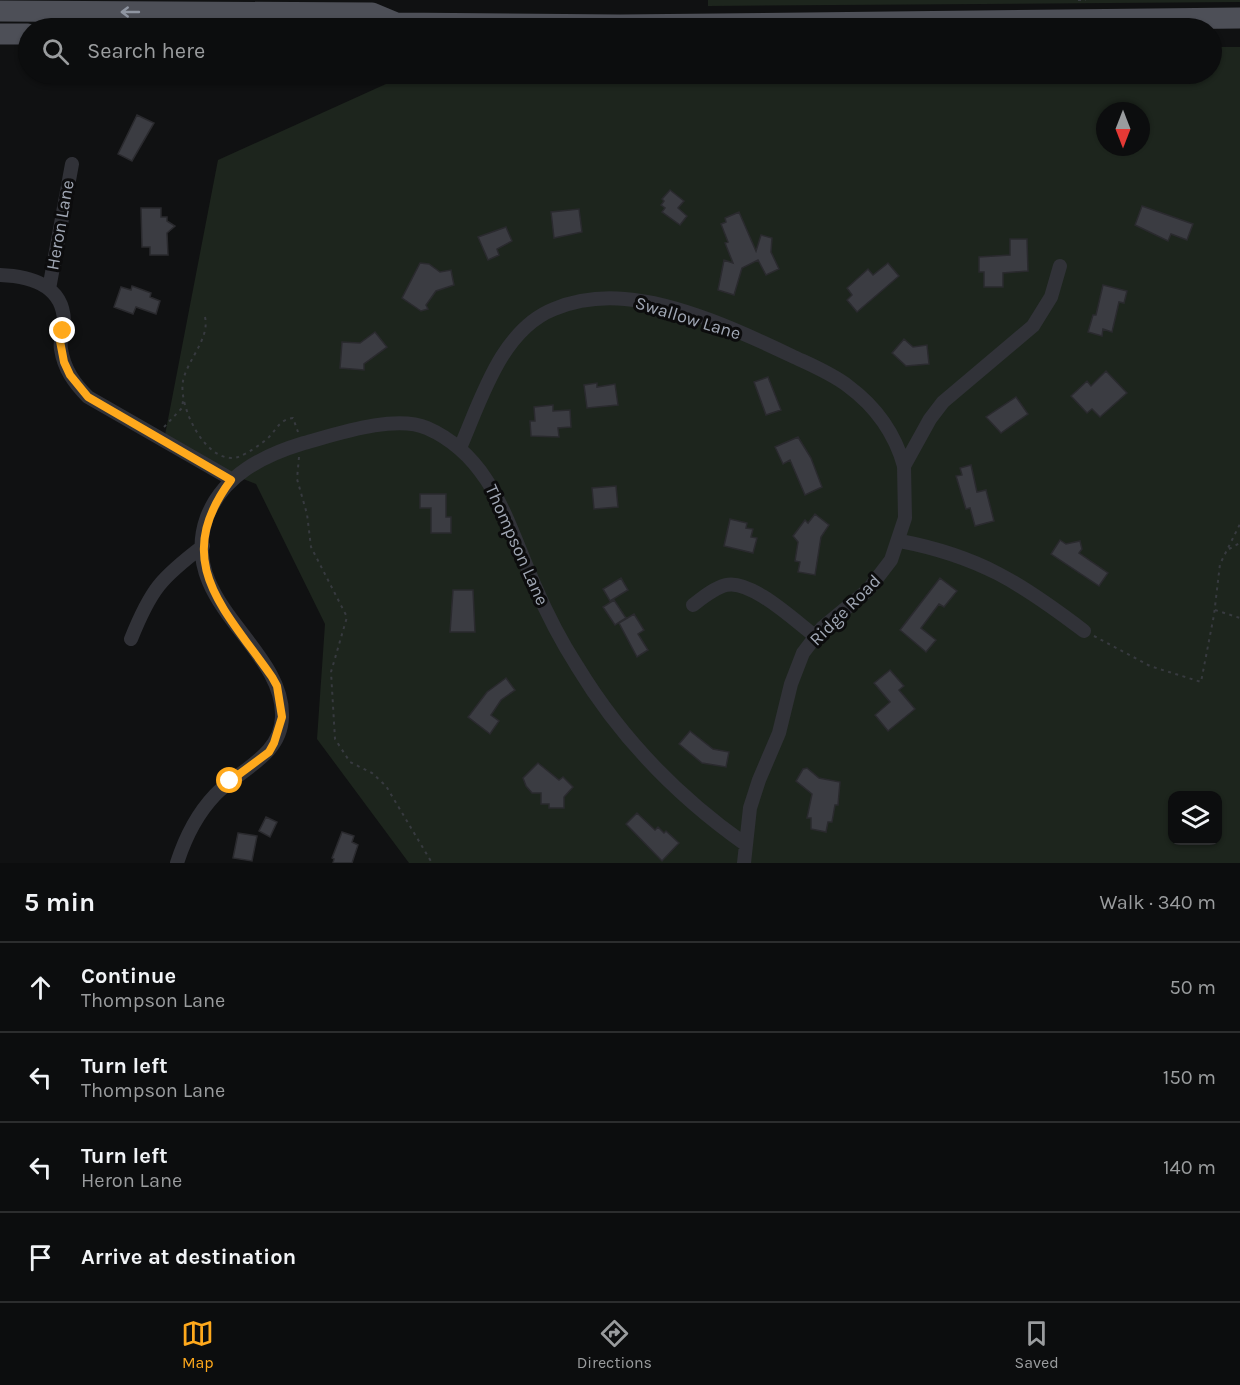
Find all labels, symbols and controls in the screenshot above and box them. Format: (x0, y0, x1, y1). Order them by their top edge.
one-way arrow (120, 6, 140, 18)
search box (18, 18, 1222, 84)
icon: search (39, 35, 72, 68)
text: Search here (87, 38, 205, 64)
north arrow (1096, 102, 1150, 156)
street label: Heron Lane (41, 178, 79, 272)
street label: Swallow Lane (632, 291, 744, 345)
route end (49, 317, 75, 343)
street label: Thompson Lane (481, 481, 553, 609)
street label: Ridge Road (805, 570, 885, 650)
route start (216, 767, 242, 793)
map controls (1168, 791, 1222, 845)
button: layers (1168, 791, 1222, 845)
text: 5 min (24, 887, 95, 918)
text: Walk · 340 m (1100, 891, 1216, 914)
text: Continue (81, 963, 176, 989)
icon: ahead (24, 971, 57, 1004)
text: 50 m (1169, 976, 1216, 999)
text: Thompson Lane (81, 989, 225, 1012)
text: Turn left (81, 1053, 168, 1079)
icon: left (24, 1061, 57, 1094)
text: 150 m (1163, 1066, 1216, 1089)
text: Thompson Lane (81, 1079, 225, 1102)
text: Turn left (81, 1143, 168, 1169)
icon: left (24, 1151, 57, 1184)
text: 140 m (1163, 1156, 1216, 1179)
text: Heron Lane (81, 1169, 182, 1192)
icon: arrive (24, 1241, 57, 1274)
text: Arrive at destination (81, 1244, 296, 1270)
tab: Map (181, 1317, 214, 1372)
tab: Directions (577, 1317, 652, 1372)
tab: Saved (1015, 1317, 1059, 1372)

